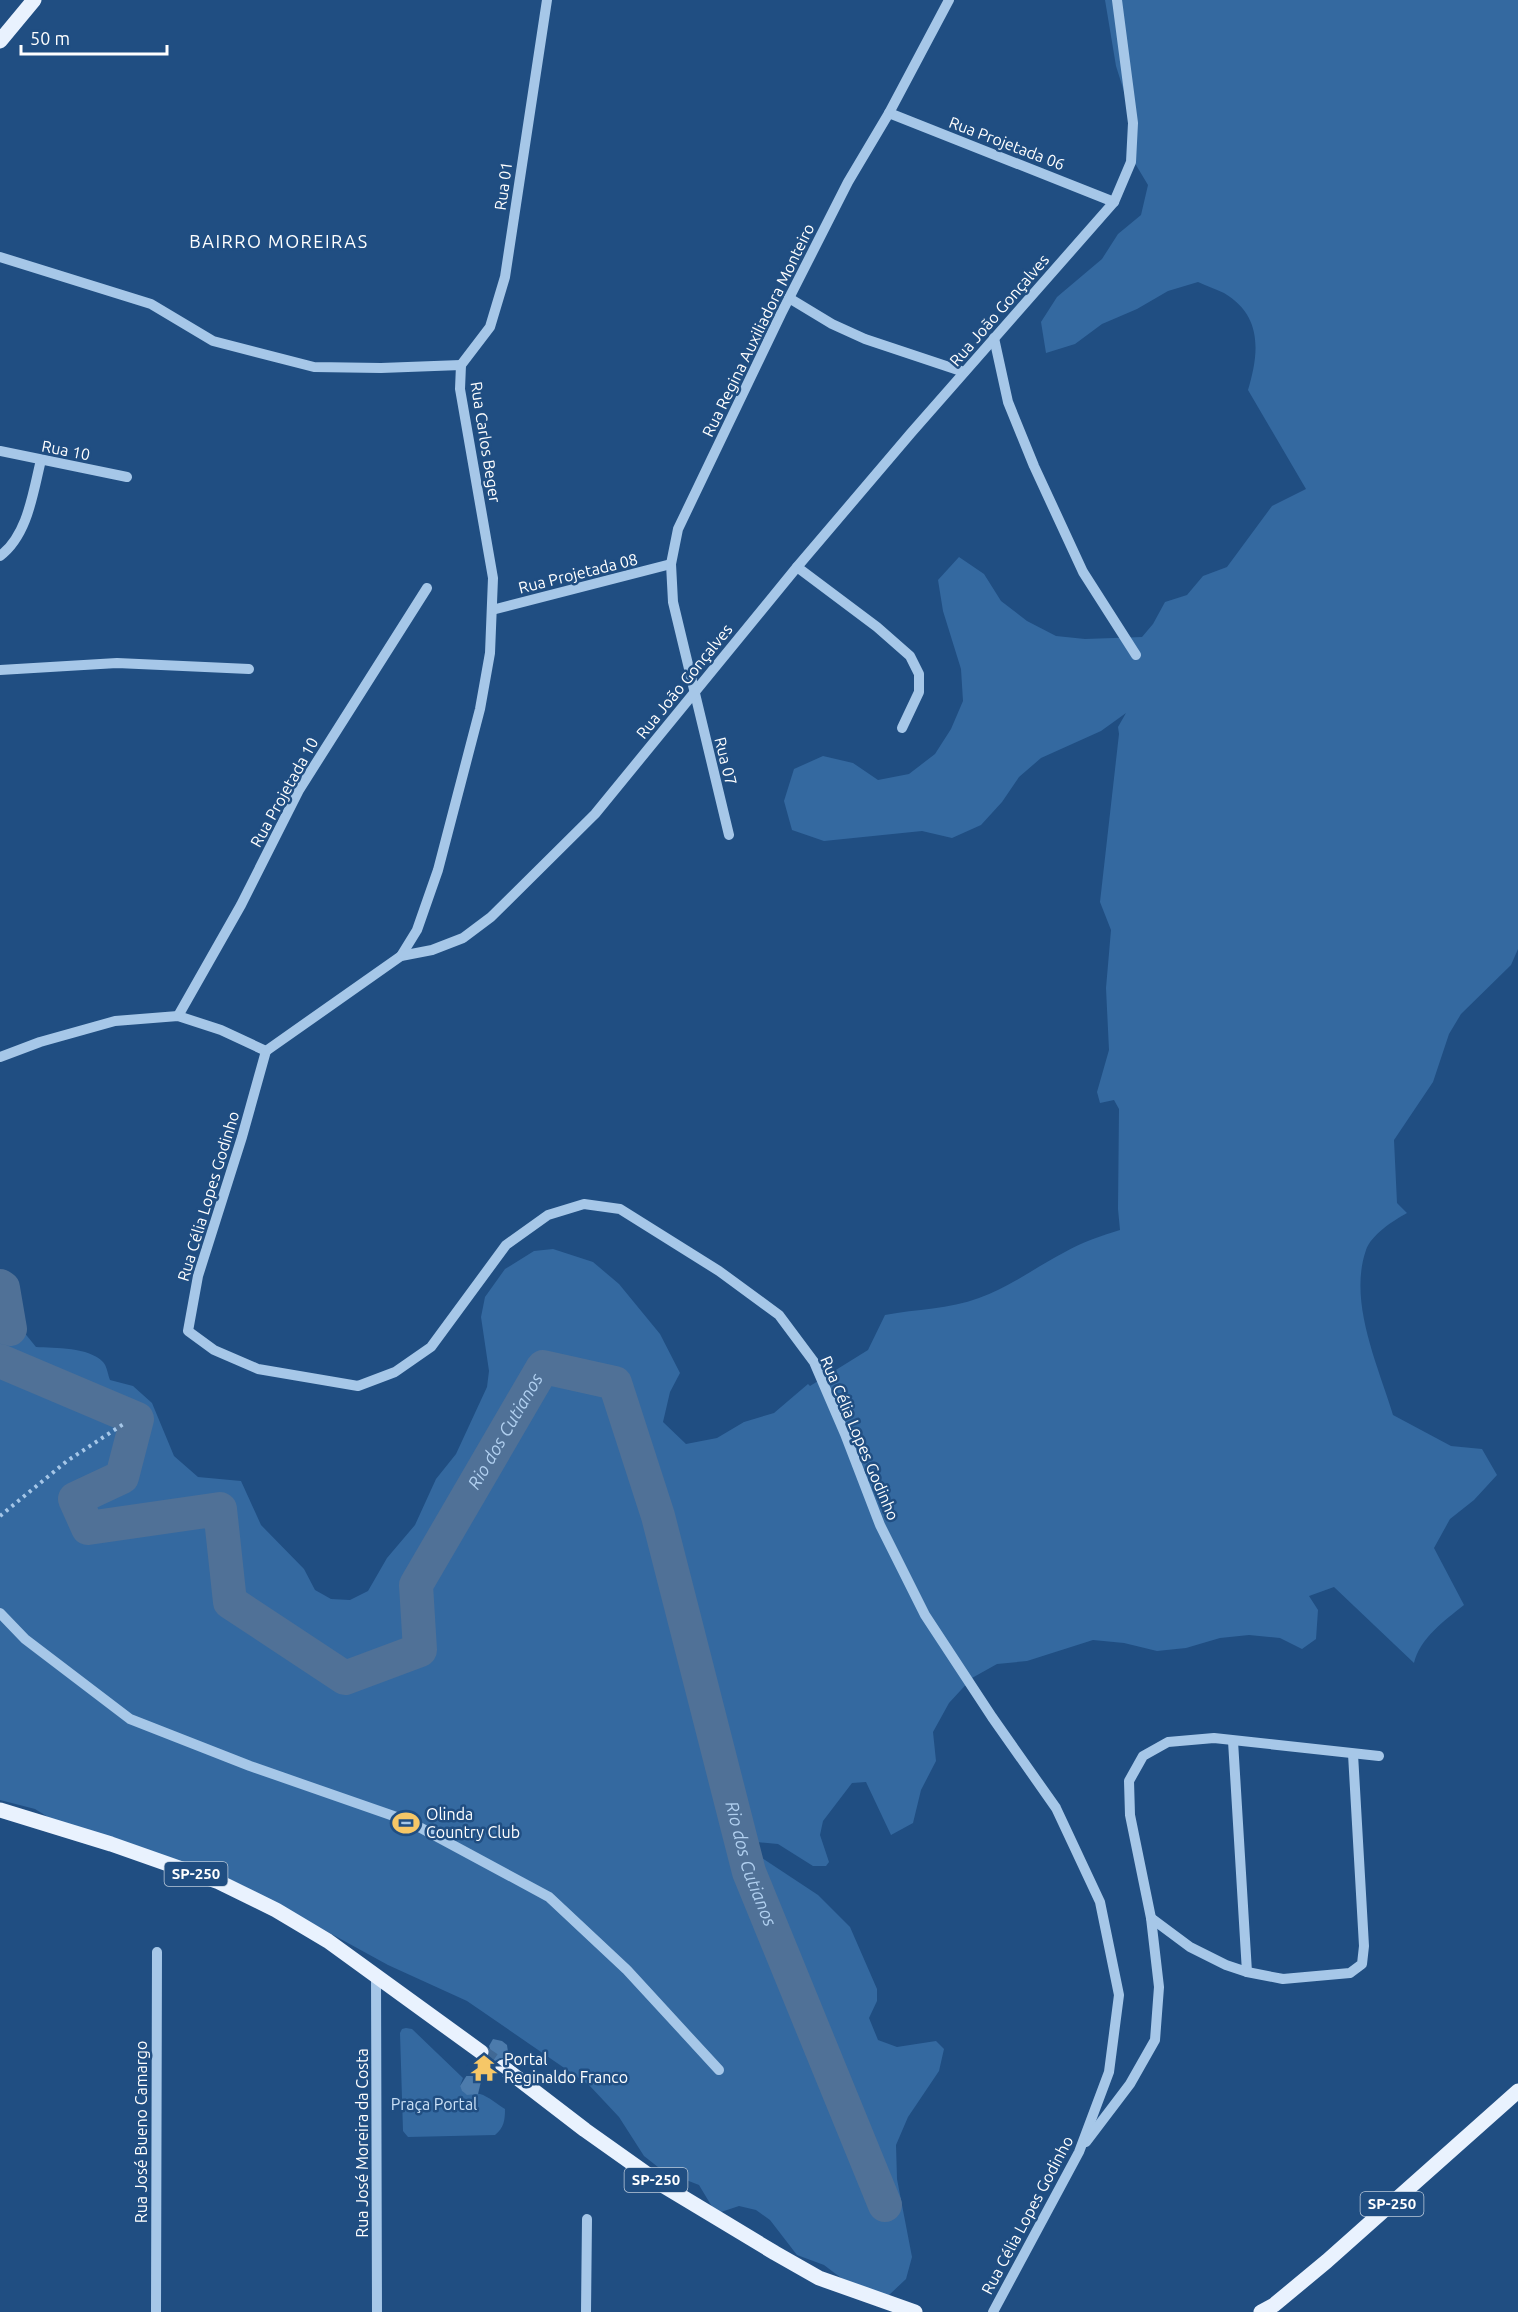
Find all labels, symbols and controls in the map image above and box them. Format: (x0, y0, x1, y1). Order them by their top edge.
scale bar (21, 18, 166, 56)
text: 50 m (30, 28, 70, 48)
street label: Rua Projetada 06 (947, 113, 1067, 173)
street label: Rua 01 (491, 160, 515, 212)
street label: Rua Regina Auxiliadora Monteiro (698, 220, 818, 440)
district label: BAIRRO MOREIRAS (189, 231, 369, 251)
street label: Rua João Gonçalves (946, 250, 1052, 369)
street label: Rua Carlos Beger (468, 380, 504, 504)
street label: Rua 10 (40, 436, 92, 464)
street label: Rua Projetada 08 (516, 549, 640, 597)
street label: Rua João Gonçalves (632, 620, 736, 742)
street label: Rua Projetada 10 (246, 734, 322, 850)
street label: Rua 07 (711, 735, 741, 787)
street label: Rua Célia Lopes Godinho (174, 1109, 242, 1283)
street label: Rua Célia Lopes Godinho (817, 1353, 903, 1523)
water label: Rio dos Cutianos (463, 1369, 546, 1492)
water label: Rio dos Cutianos (722, 1799, 781, 1929)
place label: Olinda Country Club (426, 1805, 520, 1841)
sports icon: Olinda Country Club (391, 1808, 421, 1838)
road number: SP-250 (164, 1862, 228, 1886)
street label: Rua José Bueno Camargo (132, 2041, 150, 2223)
street label: Rua José Moreira da Costa (353, 2048, 371, 2238)
place label: Portal Reginaldo Franco (504, 2050, 628, 2086)
temple icon: Portal Reginaldo Franco (469, 2053, 499, 2083)
park label: Praça Portal (391, 2095, 477, 2113)
street label: Rua Célia Lopes Godinho (978, 2133, 1076, 2297)
road number: SP-250 (624, 2168, 688, 2192)
road number: SP-250 (1360, 2192, 1424, 2216)

